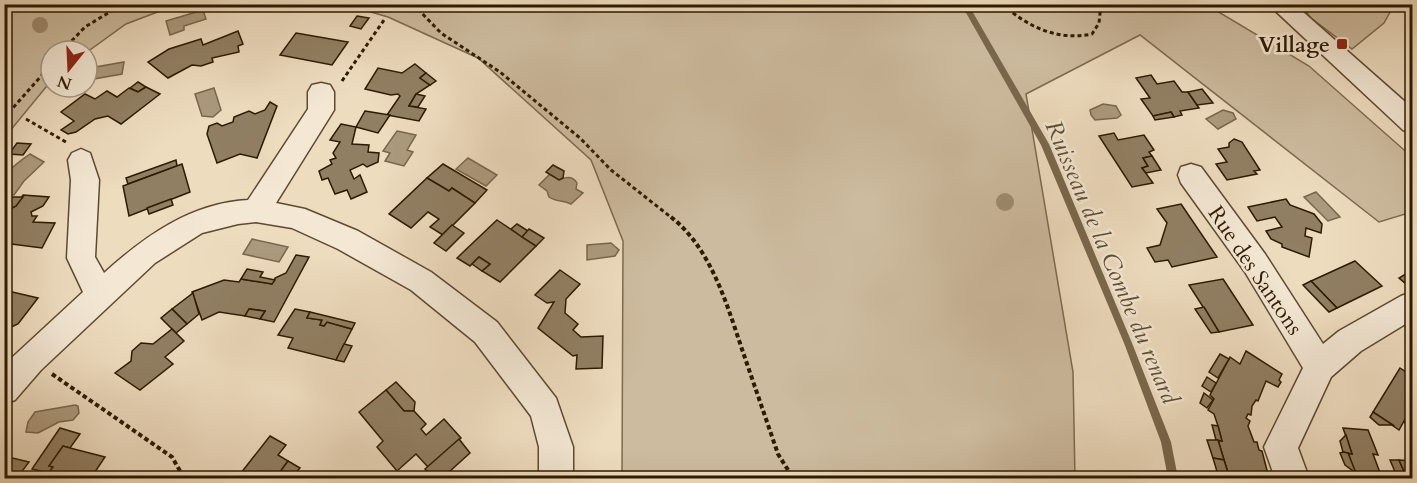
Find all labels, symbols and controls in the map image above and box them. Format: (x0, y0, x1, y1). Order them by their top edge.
place label: Village (1258, 30, 1330, 60)
marker: Village (1335, 37, 1349, 51)
north arrow (39, 39, 99, 99)
text: N (55, 70, 75, 95)
water label: Ruisseau de la Combe du renard (1037, 115, 1187, 410)
street label: Rue des Santons (1201, 200, 1310, 341)

